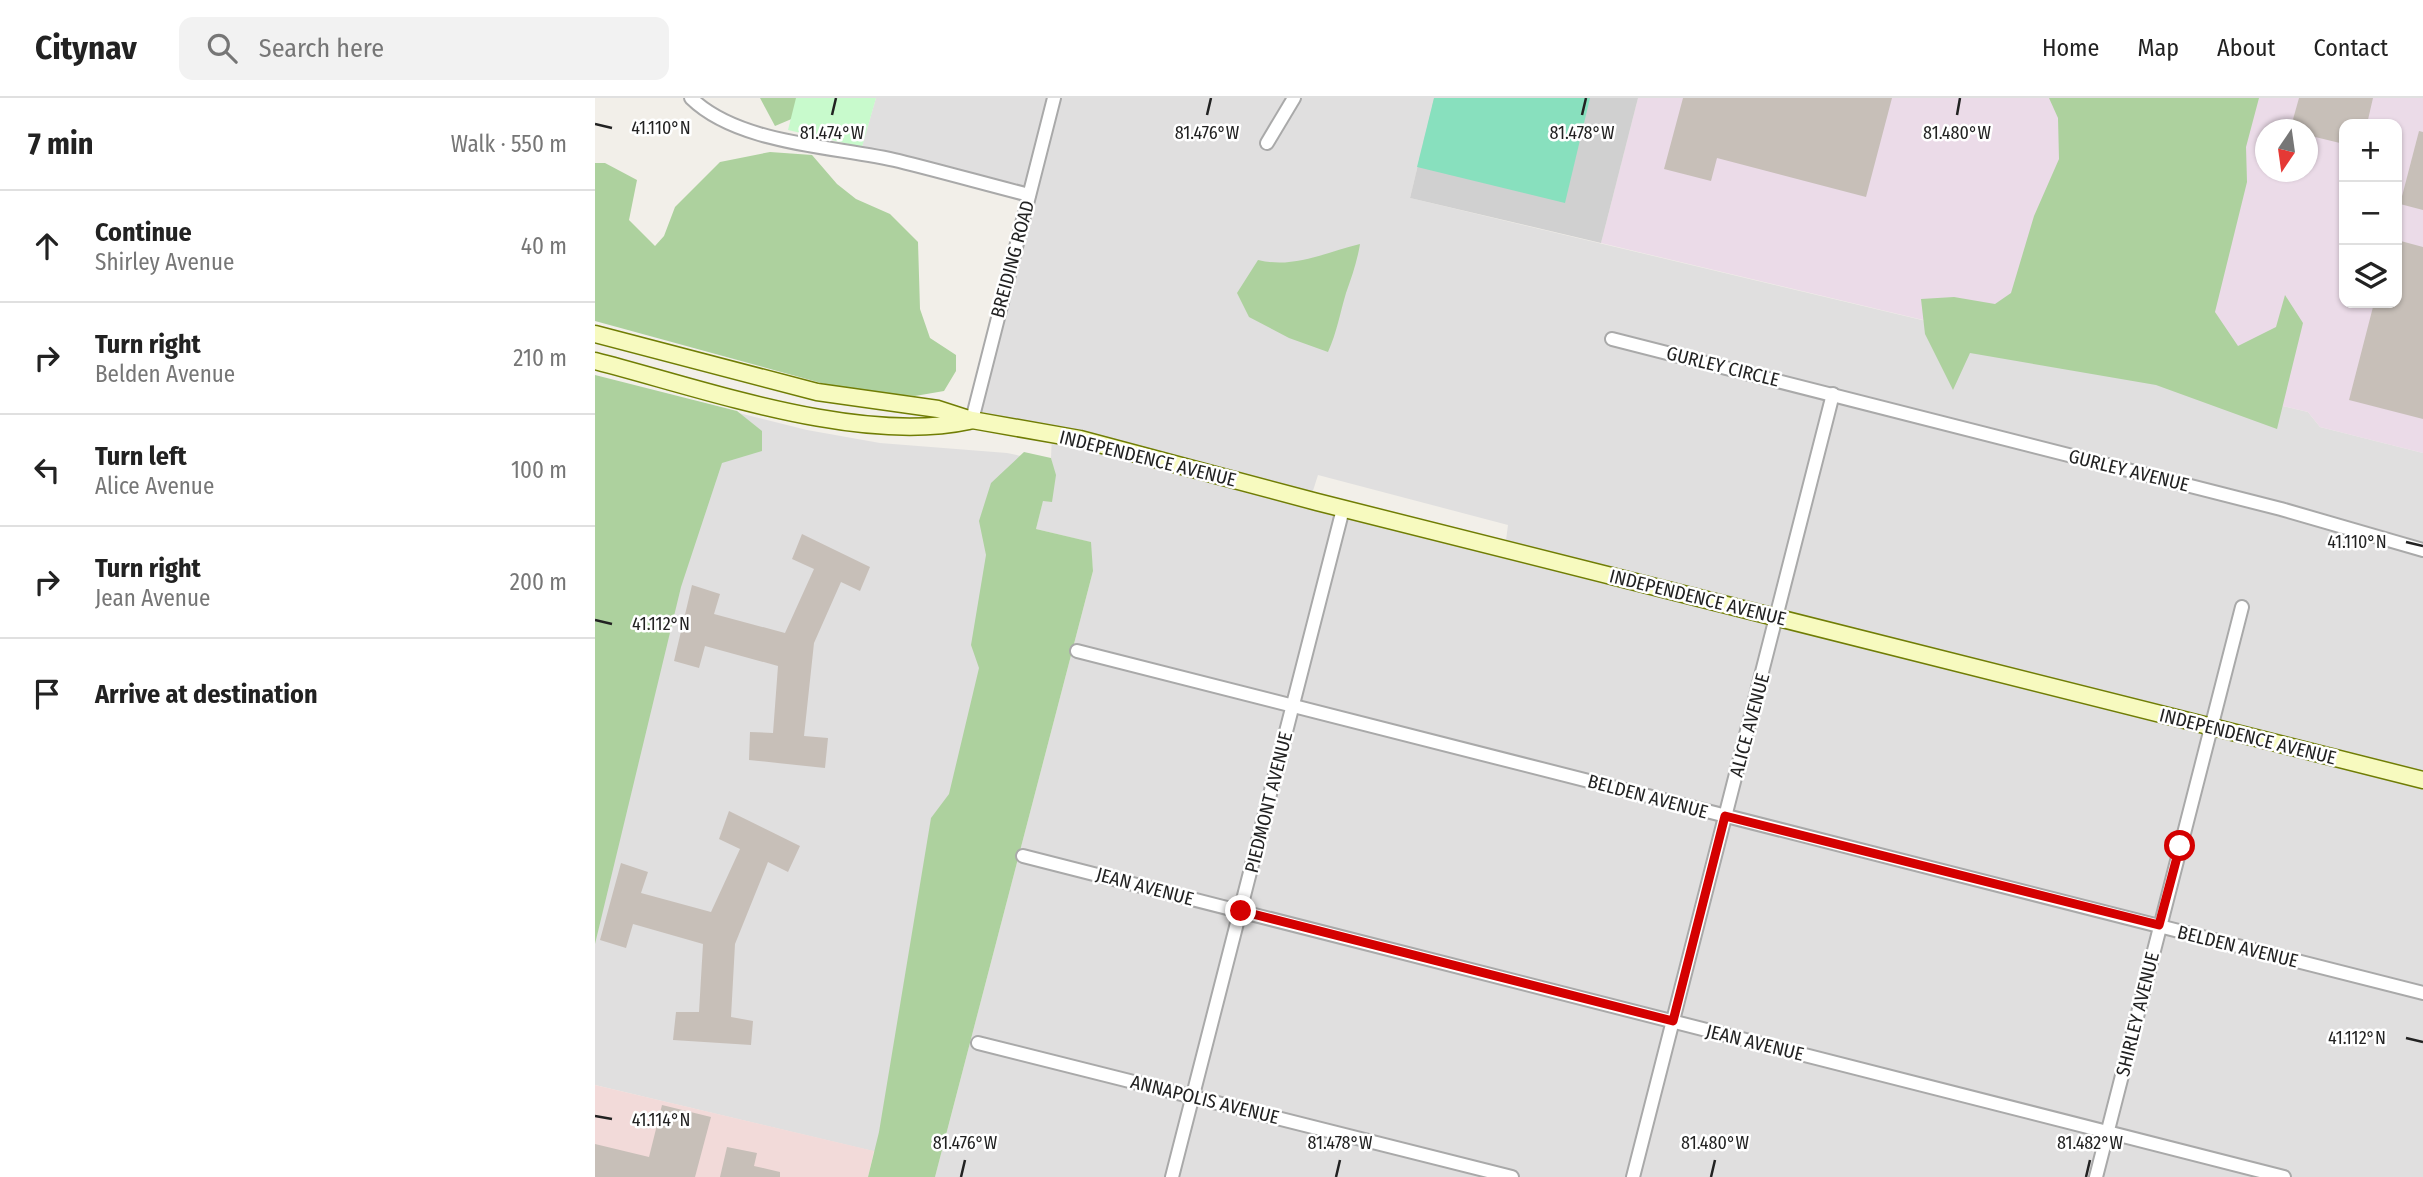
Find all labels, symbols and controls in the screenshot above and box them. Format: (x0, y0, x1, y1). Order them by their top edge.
search box (179, 17, 669, 80)
text: Citynav (35, 28, 137, 68)
icon: search (203, 29, 241, 67)
text: Search here (259, 33, 384, 64)
text: Home (2042, 34, 2099, 62)
text: Map (2137, 34, 2179, 62)
text: About (2217, 34, 2275, 62)
text: Contact (2313, 34, 2388, 62)
text: 41.110°N (631, 117, 691, 139)
north arrow (2255, 119, 2318, 182)
map controls (2339, 119, 2402, 308)
button: + (2339, 119, 2402, 182)
text: 81.474°W (800, 122, 865, 144)
text: 81.476°W (1175, 122, 1240, 144)
text: 81.478°W (1549, 122, 1615, 144)
text: 81.480°W (1923, 122, 1991, 144)
text: 7 min (28, 126, 93, 162)
text: Walk · 550 m (451, 130, 567, 158)
button: − (2339, 182, 2402, 245)
street label: BREIDING ROAD (986, 198, 1039, 320)
text: Continue (95, 217, 192, 248)
icon: ahead (28, 227, 66, 265)
text: 40 m (521, 232, 567, 260)
button: layers (2339, 245, 2402, 308)
text: Shirley Avenue (95, 248, 234, 276)
text: Turn right (95, 329, 201, 360)
icon: right (28, 339, 66, 377)
street label: GURLEY CIRCLE (1664, 341, 1782, 392)
text: 210 m (513, 344, 567, 372)
text: Belden Avenue (95, 360, 235, 388)
street label: INDEPENDENCE AVENUE (1057, 425, 1239, 492)
text: Turn left (95, 441, 187, 472)
street label: GURLEY AVENUE (2066, 444, 2192, 497)
icon: left (28, 451, 66, 489)
text: 100 m (511, 456, 567, 484)
text: Alice Avenue (95, 472, 214, 500)
text: 41.110°N (2327, 531, 2387, 553)
text: Turn right (95, 553, 201, 584)
icon: right (28, 563, 66, 601)
street label: INDEPENDENCE AVENUE (1607, 564, 1789, 631)
text: 200 m (510, 568, 567, 596)
text: Jean Avenue (95, 584, 210, 612)
text: 41.112°N (632, 613, 690, 635)
street label: ALICE AVENUE (1725, 671, 1774, 779)
icon: arrive (28, 675, 66, 713)
text: Arrive at destination (95, 679, 318, 710)
street label: INDEPENDENCE AVENUE (2157, 703, 2339, 770)
street label: PIEDMONT AVENUE (1240, 729, 1297, 875)
street label: BELDEN AVENUE (1585, 769, 1711, 824)
route start (2164, 830, 2195, 861)
street label: JEAN AVENUE (1094, 862, 1196, 911)
route end (1225, 895, 1256, 926)
street label: BELDEN AVENUE (2175, 920, 2301, 973)
street label: SHIRLEY AVENUE (2111, 949, 2164, 1079)
street label: JEAN AVENUE (1704, 1019, 1806, 1066)
text: 41.112°N (2328, 1027, 2386, 1049)
street label: ANNAPOLIS AVENUE (1128, 1070, 1282, 1129)
text: 41.114°N (632, 1109, 690, 1131)
text: 81.476°W (933, 1132, 998, 1154)
text: 81.478°W (1307, 1132, 1373, 1154)
text: 81.480°W (1681, 1132, 1749, 1154)
text: 81.482°W (2057, 1132, 2124, 1154)

